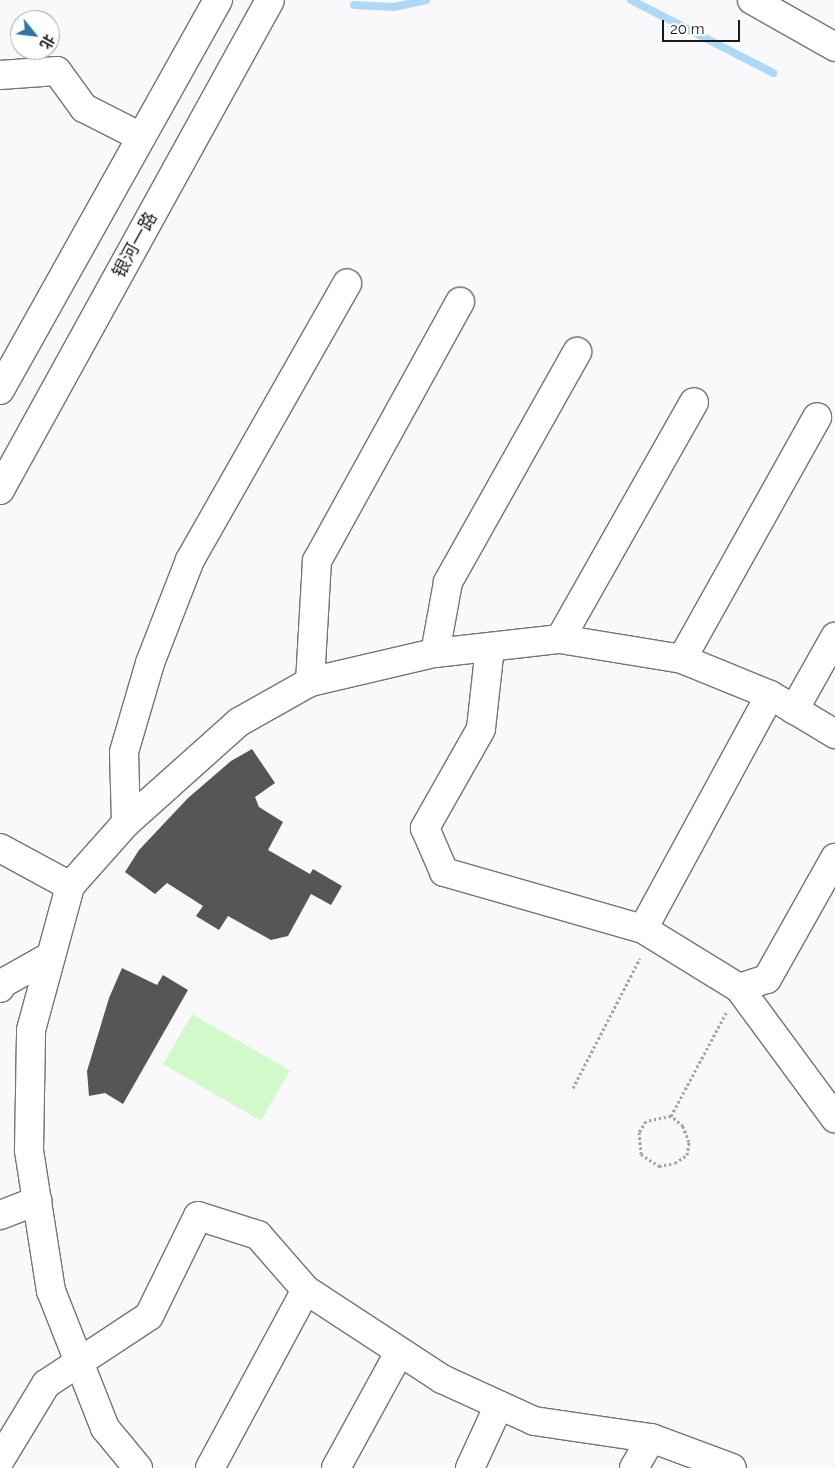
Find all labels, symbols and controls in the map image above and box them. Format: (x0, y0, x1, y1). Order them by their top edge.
north arrow (10, 10, 60, 60)
scale bar (665, 10, 742, 42)
text: 20 m (670, 20, 705, 38)
text: 北 (37, 32, 58, 52)
street label: 银河一路 (108, 208, 162, 282)

